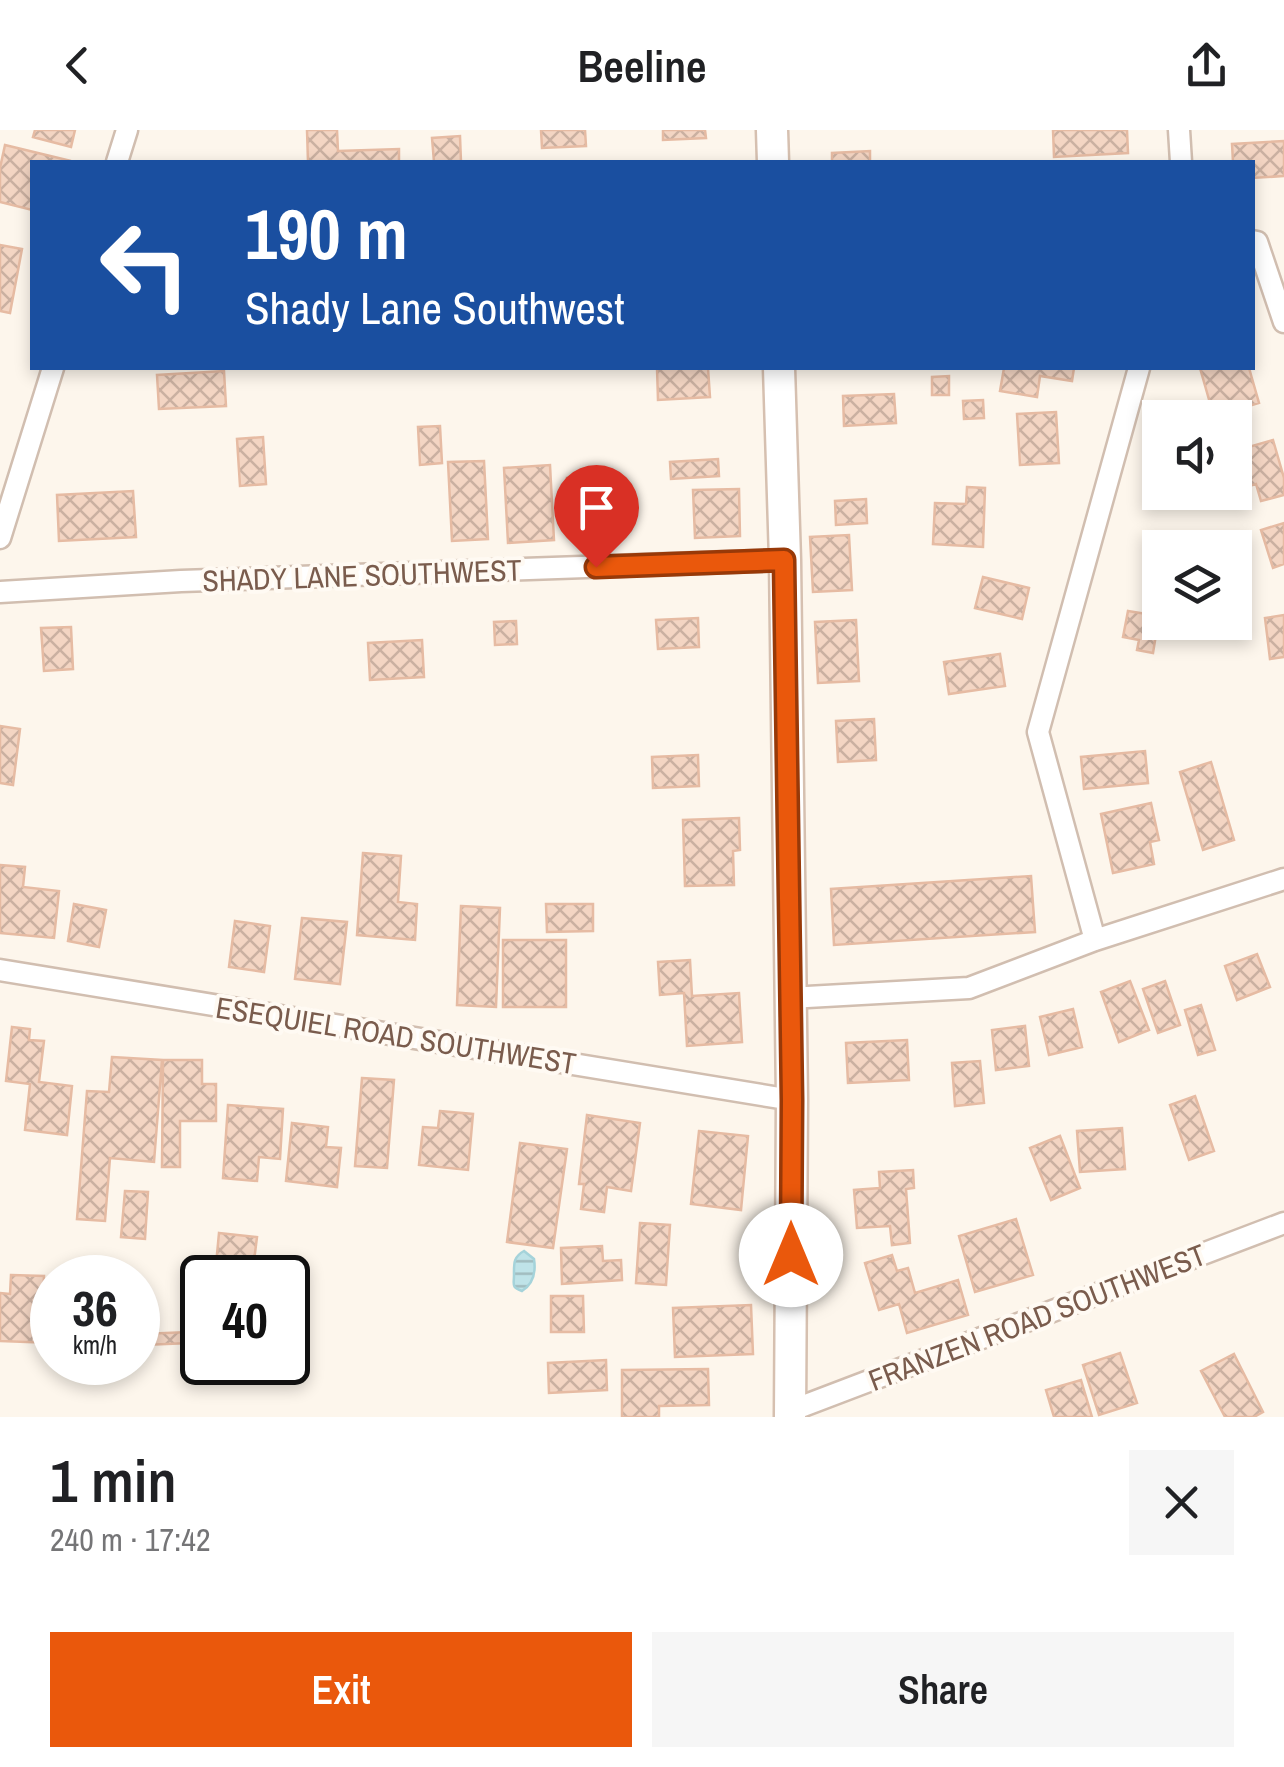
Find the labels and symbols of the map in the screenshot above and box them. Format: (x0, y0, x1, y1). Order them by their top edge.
pin (554, 465, 639, 568)
street label: SHADY LANE SOUTHWEST (202, 549, 522, 601)
street label: ESEQUIEL ROAD SOUTHWEST (213, 987, 579, 1083)
position arrow (739, 1203, 843, 1307)
street label: FRANZEN ROAD SOUTHWEST (863, 1234, 1211, 1400)
speed limit sign: 40 (180, 1255, 310, 1385)

